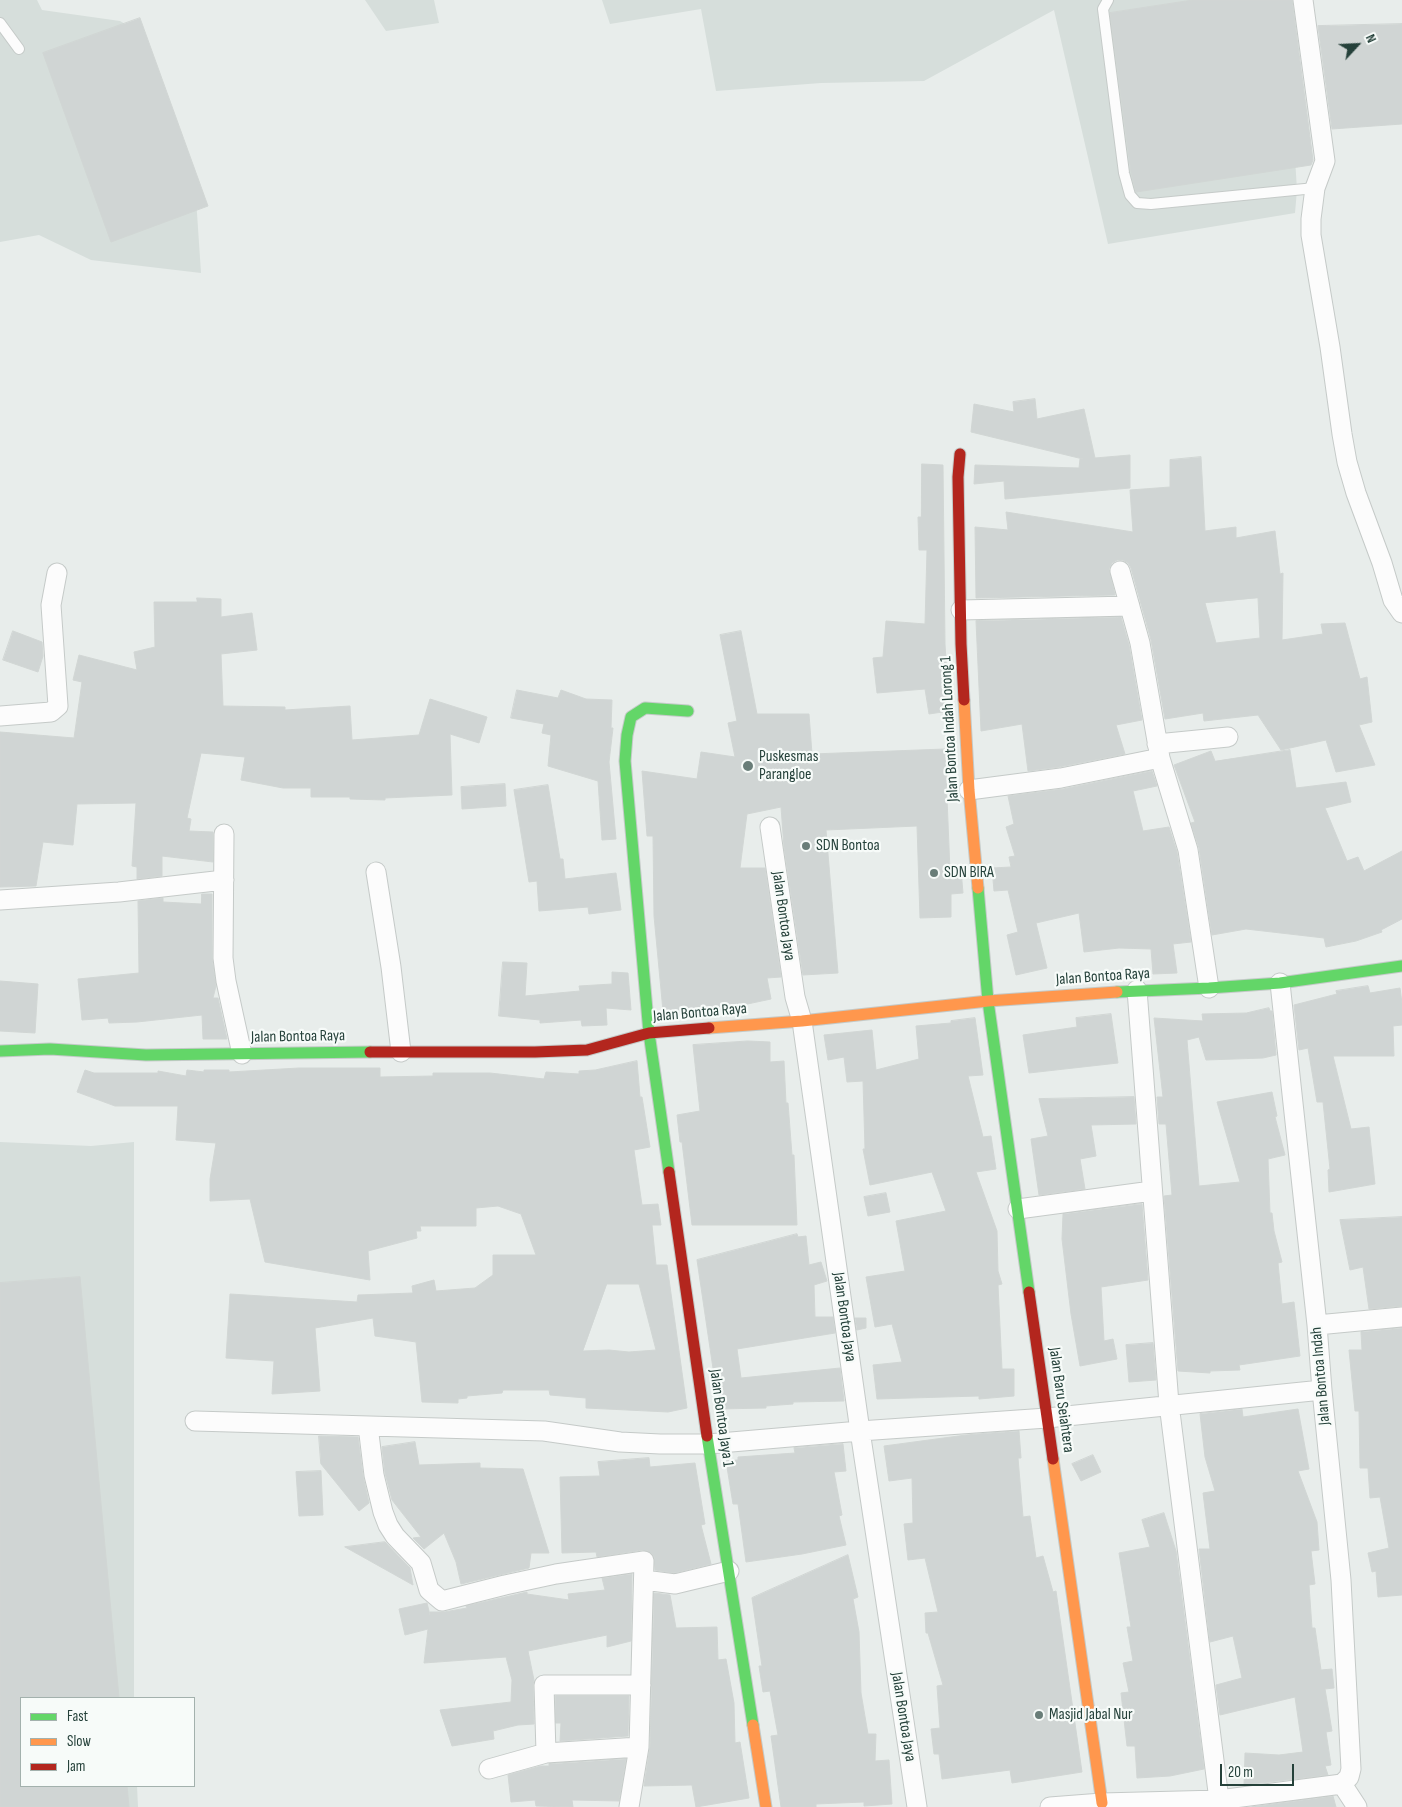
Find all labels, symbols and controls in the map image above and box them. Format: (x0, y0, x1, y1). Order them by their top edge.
north arrow (1332, 20, 1382, 70)
text: N (1362, 31, 1380, 45)
street label: Jalan Bontoa Indah Lorong 1 (937, 656, 963, 802)
place label: Puskesmas Parangloe (759, 747, 818, 785)
marker: Puskesmas Parangloe (741, 759, 755, 773)
place label: SDN Bontoa (816, 836, 880, 856)
marker: SDN Bontoa (800, 840, 812, 852)
place label: SDN BIRA (944, 863, 994, 883)
marker: SDN BIRA (928, 867, 940, 879)
street label: Jalan Bontoa Jaya (767, 870, 799, 962)
street label: Jalan Bontoa Raya (1055, 964, 1151, 990)
street label: Jalan Bontoa Raya (652, 999, 748, 1027)
street label: Jalan Bontoa Raya (251, 1027, 345, 1047)
street label: Jalan Bontoa Jaya (828, 1271, 860, 1363)
street label: Jalan Bontoa Indah (1307, 1326, 1335, 1426)
street label: Jalan Baru Seiahtera (1044, 1346, 1078, 1454)
street label: Jalan Bontoa Jaya 1 (705, 1368, 737, 1468)
street label: Jalan Bontoa Jaya (886, 1671, 920, 1763)
legend (20, 1697, 195, 1787)
place label: Masjid Jabal Nur (1049, 1705, 1133, 1725)
text: Fast (67, 1707, 88, 1726)
marker: Masjid Jabal Nur (1033, 1709, 1045, 1721)
text: Slow (67, 1732, 91, 1751)
scale bar (1222, 1754, 1296, 1786)
text: Jam (67, 1757, 85, 1776)
text: 20 m (1228, 1763, 1253, 1782)

